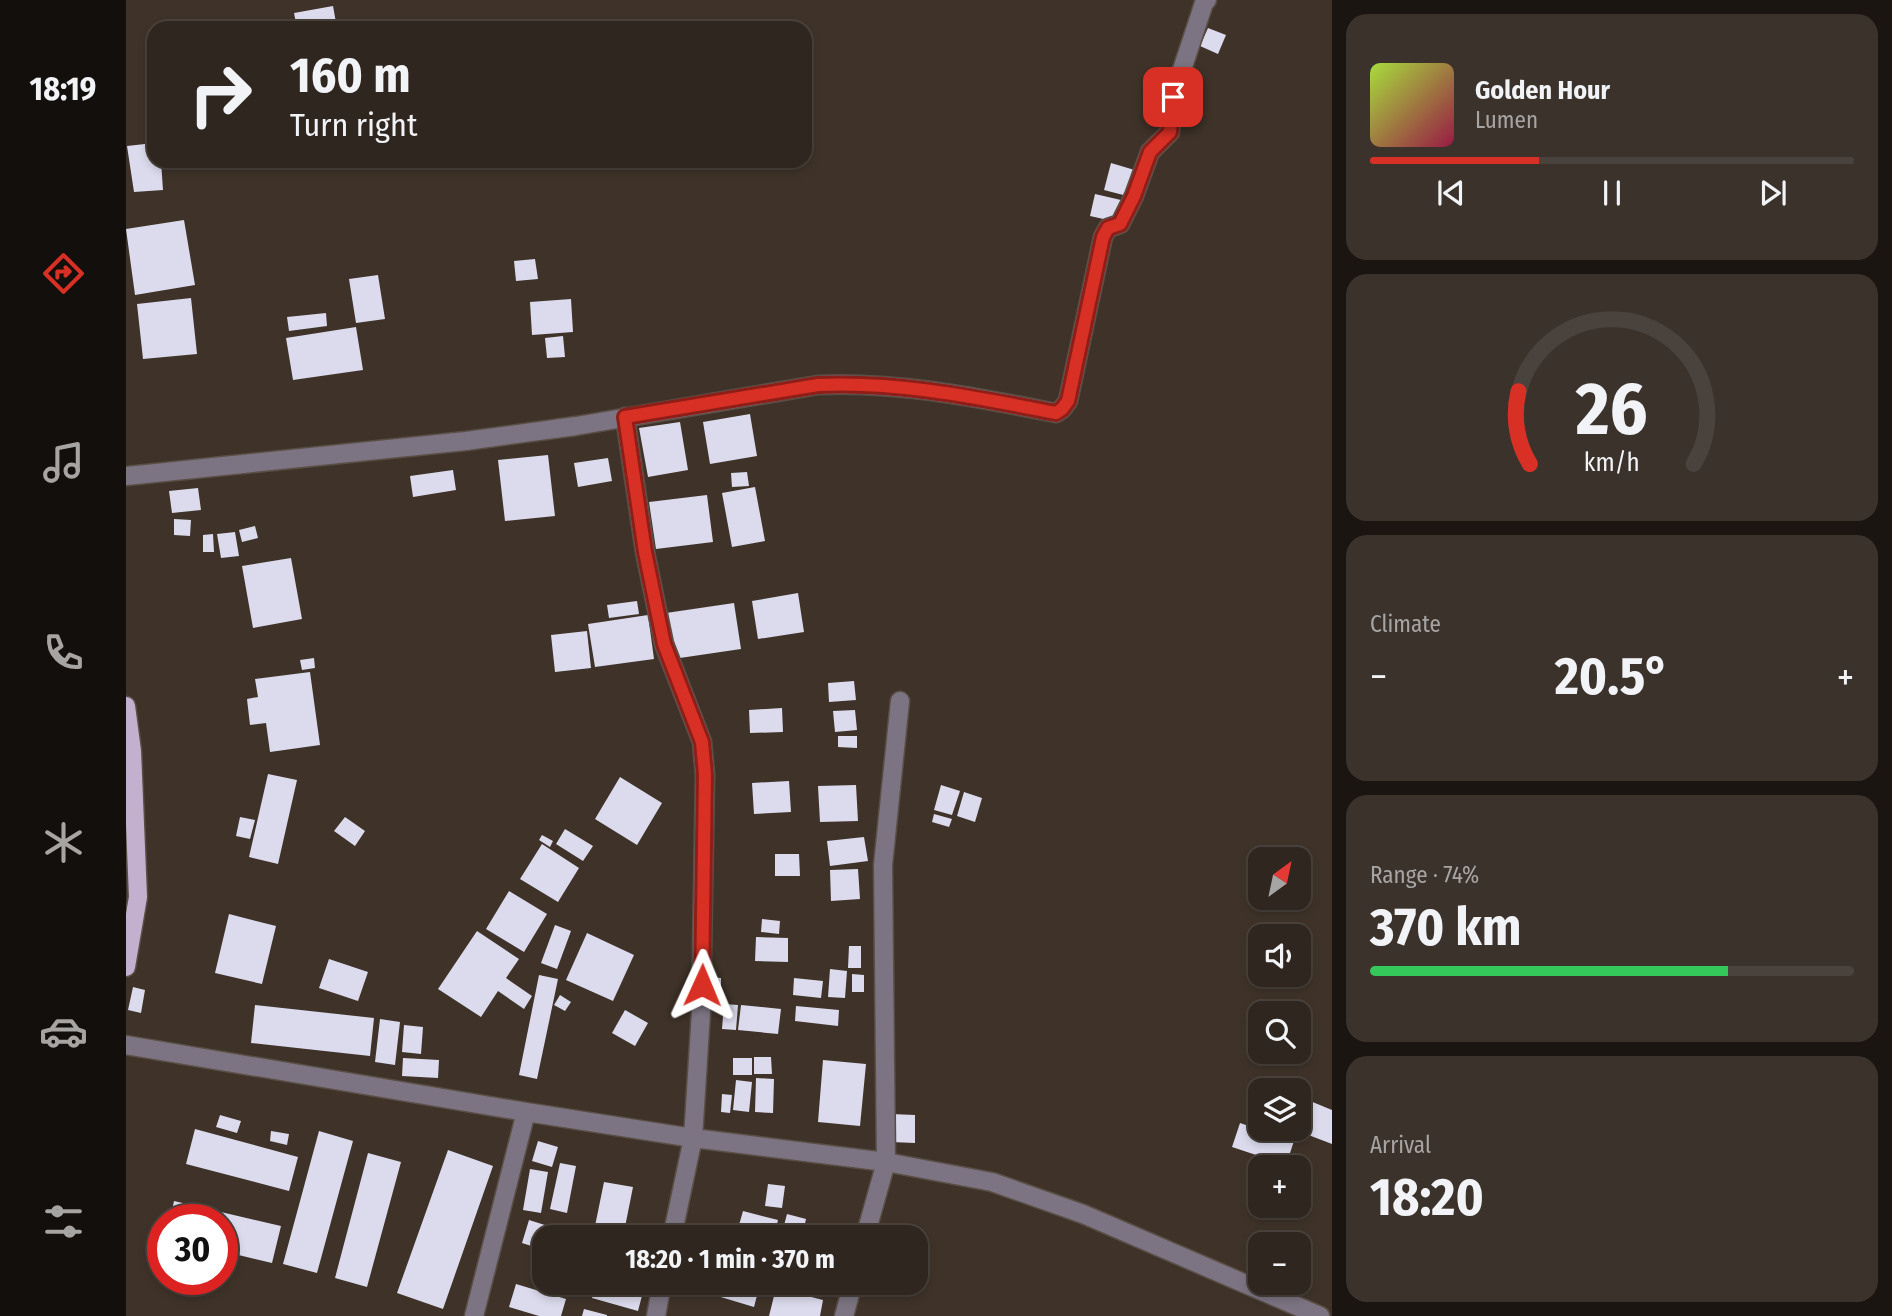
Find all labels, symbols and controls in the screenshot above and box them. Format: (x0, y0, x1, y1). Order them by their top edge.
text: 160 m (290, 46, 411, 105)
icon: right (175, 49, 266, 140)
pin (1143, 67, 1203, 127)
text: 18:19 (30, 70, 96, 108)
text: Golden Hour (1475, 75, 1610, 106)
icon: arrive (1154, 78, 1192, 116)
text: Turn right (290, 106, 417, 144)
text: Lumen (1475, 106, 1538, 134)
icon: previous (1432, 174, 1470, 212)
icon: pause (1593, 174, 1631, 212)
icon: next (1754, 174, 1792, 212)
icon: directions (39, 249, 88, 298)
text: 26 (1575, 366, 1648, 453)
icon: music (39, 438, 88, 487)
text: km/h (1584, 447, 1640, 477)
text: Climate (1370, 610, 1441, 638)
icon: phone (39, 628, 88, 677)
text: 20.5° (1555, 645, 1669, 708)
text: − (1370, 654, 1387, 700)
text: + (1837, 654, 1854, 700)
icon: climate (39, 818, 88, 867)
north arrow (1248, 847, 1311, 910)
map controls (1248, 847, 1311, 1295)
text: Range · 74% (1370, 861, 1479, 889)
text: 370 km (1370, 896, 1521, 959)
button: sound (1248, 924, 1311, 987)
position arrow (665, 948, 739, 1022)
button: search (1248, 1001, 1311, 1064)
icon: car (39, 1007, 88, 1056)
button: layers (1248, 1078, 1311, 1141)
text: Arrival (1370, 1131, 1431, 1159)
button: + (1248, 1155, 1311, 1218)
text: 18:20 (1370, 1166, 1484, 1229)
icon: filters (39, 1197, 88, 1246)
speed limit sign: 30 (147, 1204, 238, 1295)
button: − (1248, 1232, 1311, 1295)
text: 18:20 · 1 min · 370 m (625, 1244, 835, 1275)

